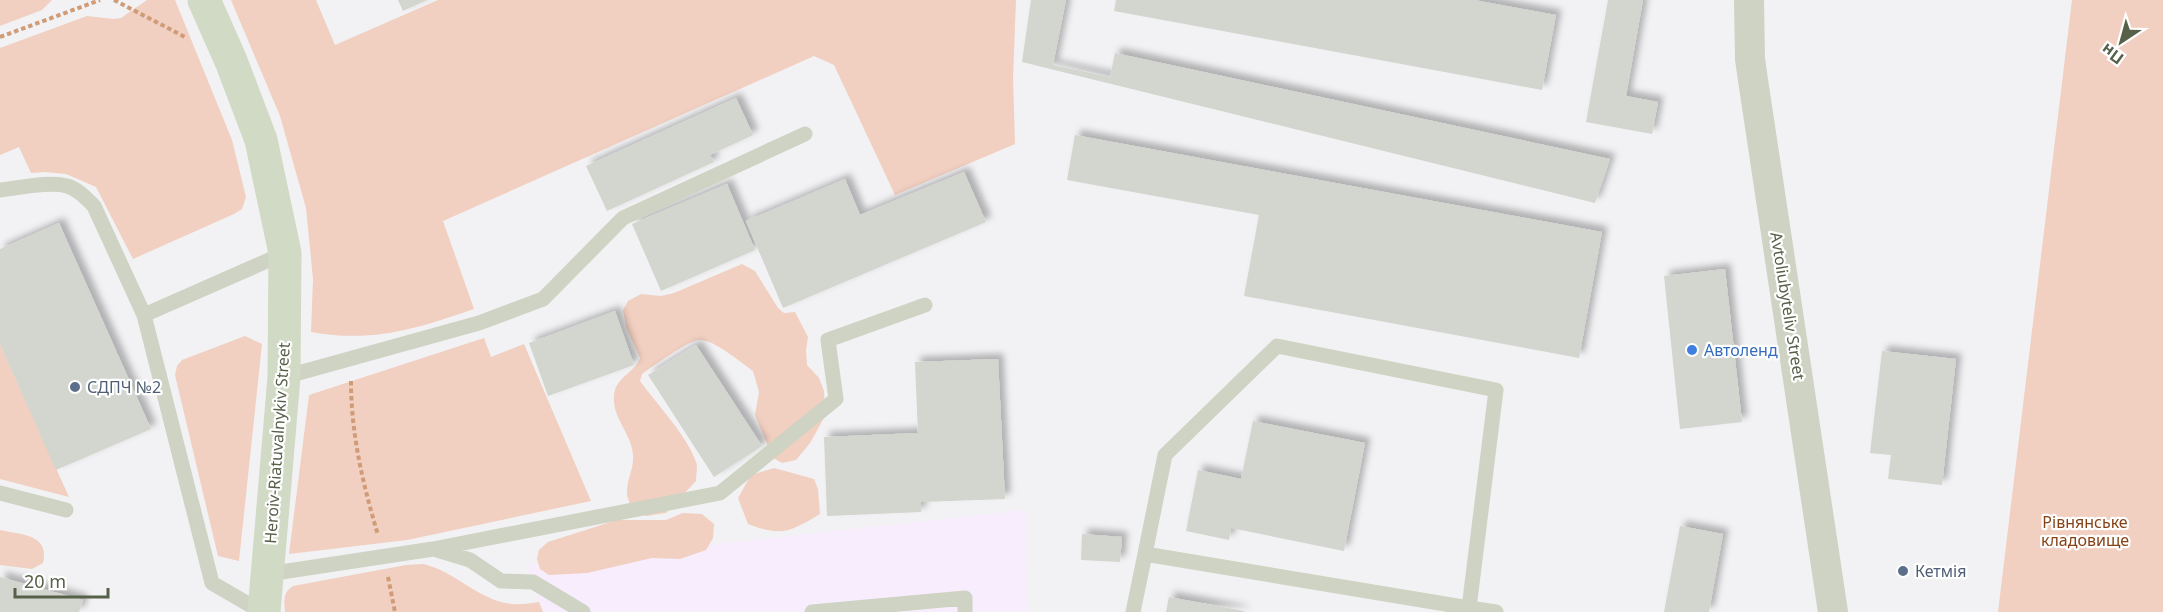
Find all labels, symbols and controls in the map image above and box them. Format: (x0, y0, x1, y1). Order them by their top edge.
north arrow (2091, 12, 2151, 72)
text: Пн (2097, 39, 2128, 70)
street label: Avtoliubyteliv Street (1765, 230, 1811, 382)
place label: Автоленд (1704, 339, 1778, 361)
street label: Heroiv-Riatuvalnykiv Street (259, 341, 295, 544)
marker: Автоленд (1685, 343, 1699, 357)
place label: СДПЧ №2 (87, 376, 161, 398)
marker: СДПЧ №2 (68, 380, 82, 394)
park label: Рівнянське кладовище (2041, 511, 2129, 551)
place label: Кетмія (1915, 560, 1966, 582)
scale bar (15, 561, 108, 599)
marker: Кетмія (1896, 564, 1910, 578)
text: 20 m (24, 569, 66, 593)

